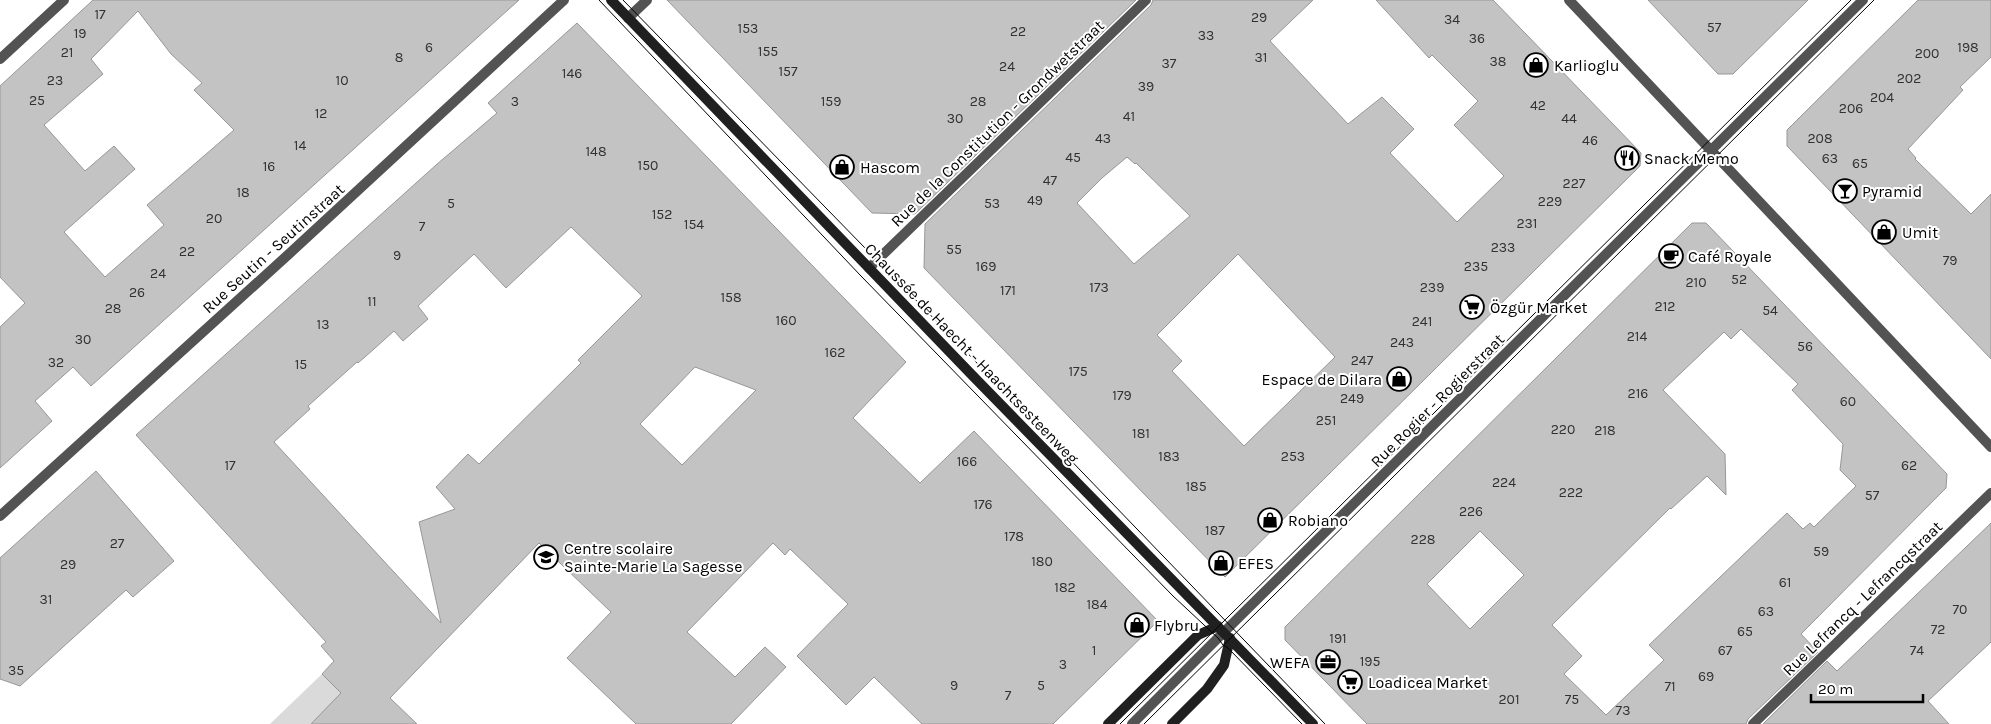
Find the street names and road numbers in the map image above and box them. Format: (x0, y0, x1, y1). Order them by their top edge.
street label: Rue de la Constitution - Grondwetstraat (887, 16, 1108, 231)
street label: Rue Seutin - Seutinstraat (198, 180, 348, 317)
street label: Chaussée de Haecht - Haachtsesteenweg (861, 239, 1083, 468)
street label: Rue Rogier - Rogierstraat (1367, 330, 1508, 471)
street label: Rue Lefrancq - Lefrancqstraat (1779, 517, 1946, 680)

